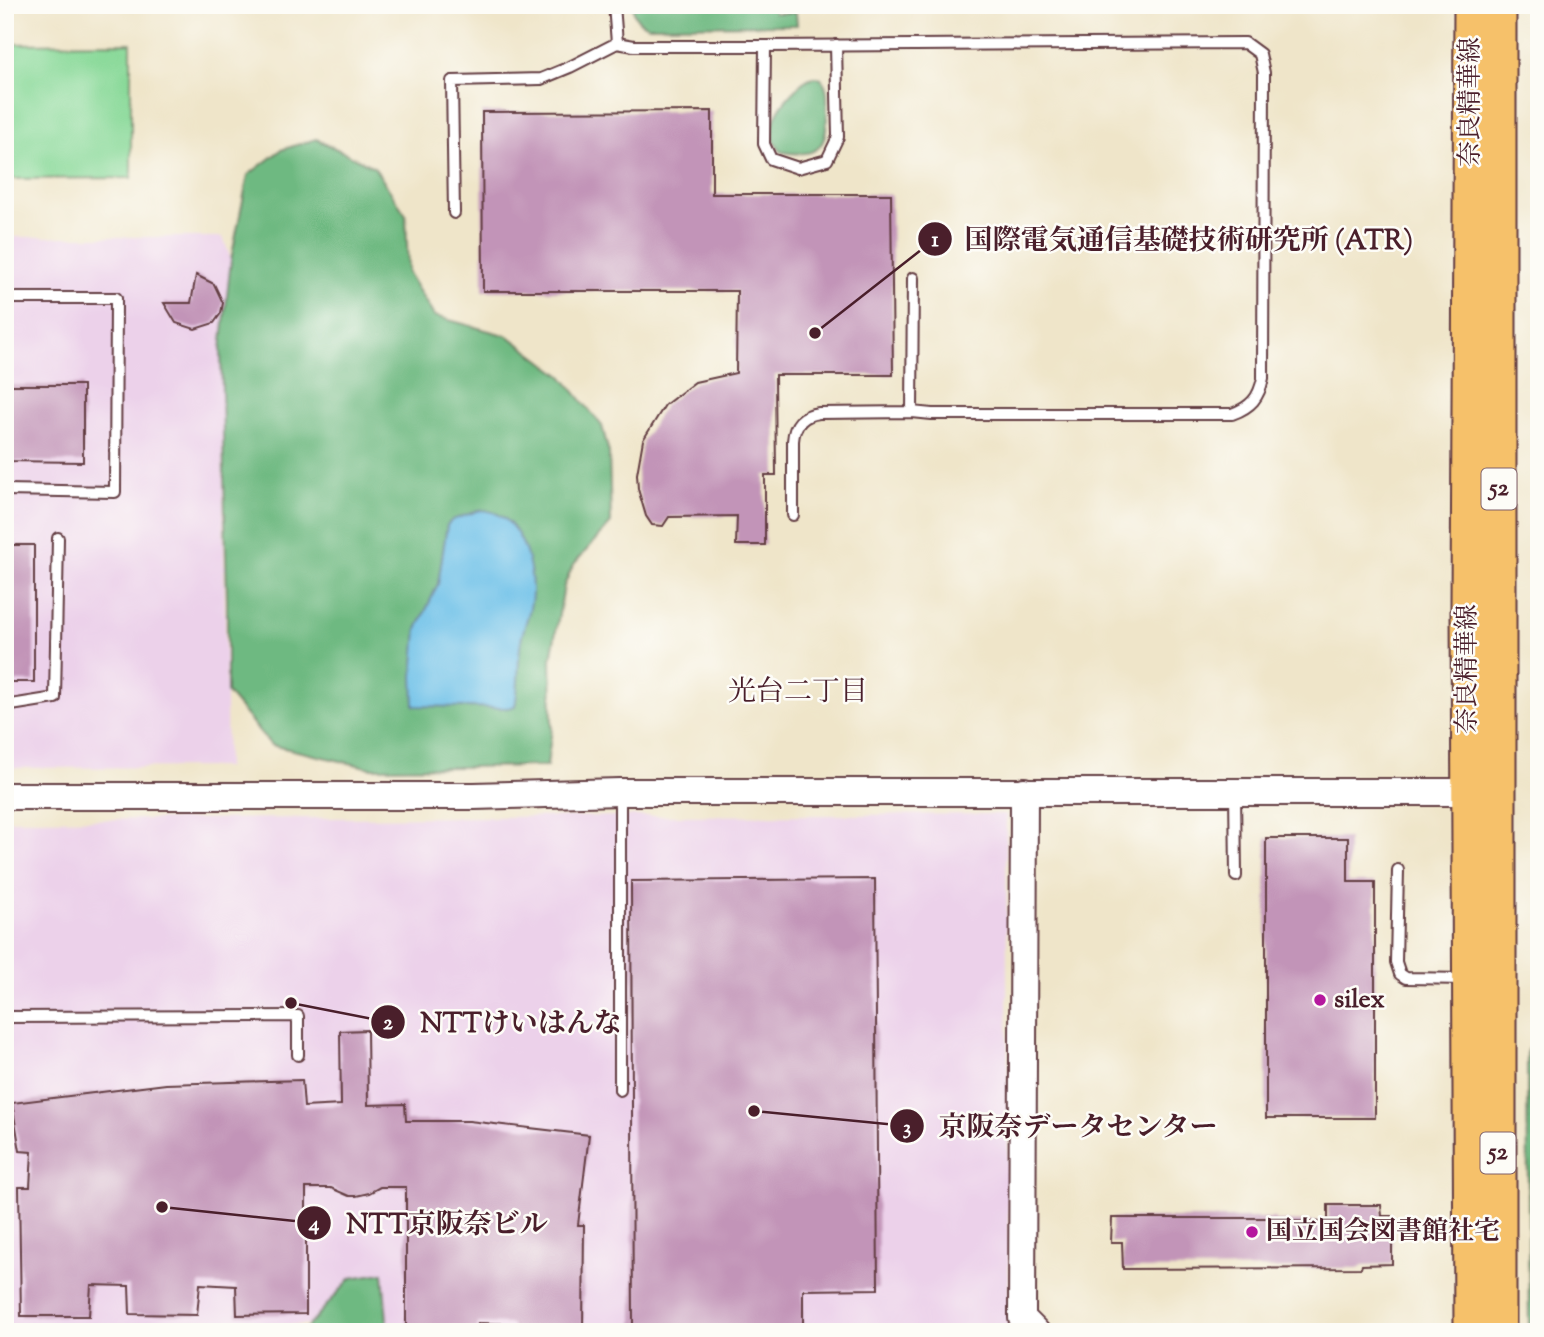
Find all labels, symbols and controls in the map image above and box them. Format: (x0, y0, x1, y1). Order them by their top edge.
street label: 奈良精華線 (1453, 37, 1490, 167)
callout: 国際電気通信基礎技術研究所 (ATR) (917, 214, 1426, 263)
text: 国際電気通信基礎技術研究所 (ATR) (965, 222, 1413, 262)
text: 1 (931, 226, 939, 256)
road number: 52 (1482, 468, 1516, 510)
street label: 奈良精華線 (1450, 604, 1487, 734)
district label: 光台二丁目 (728, 673, 868, 713)
place label: silex (1334, 982, 1385, 1019)
marker: silex (1312, 992, 1328, 1008)
callout: NTTけいはんな (371, 998, 635, 1047)
text: NTTけいはんな (420, 1005, 622, 1045)
text: 2 (383, 1009, 393, 1039)
callout: 京阪奈データセンター (889, 1102, 1232, 1151)
text: 京阪奈データセンター (939, 1109, 1217, 1149)
text: 3 (903, 1114, 911, 1144)
road number: 52 (1480, 1133, 1516, 1174)
callout: NTT京阪奈ビル (297, 1199, 562, 1248)
text: NTT京阪奈ビル (346, 1206, 548, 1246)
text: 4 (308, 1210, 320, 1240)
place label: 国立国会図書館社宅 (1266, 1214, 1500, 1251)
marker: 国立国会図書館社宅 (1244, 1224, 1260, 1240)

